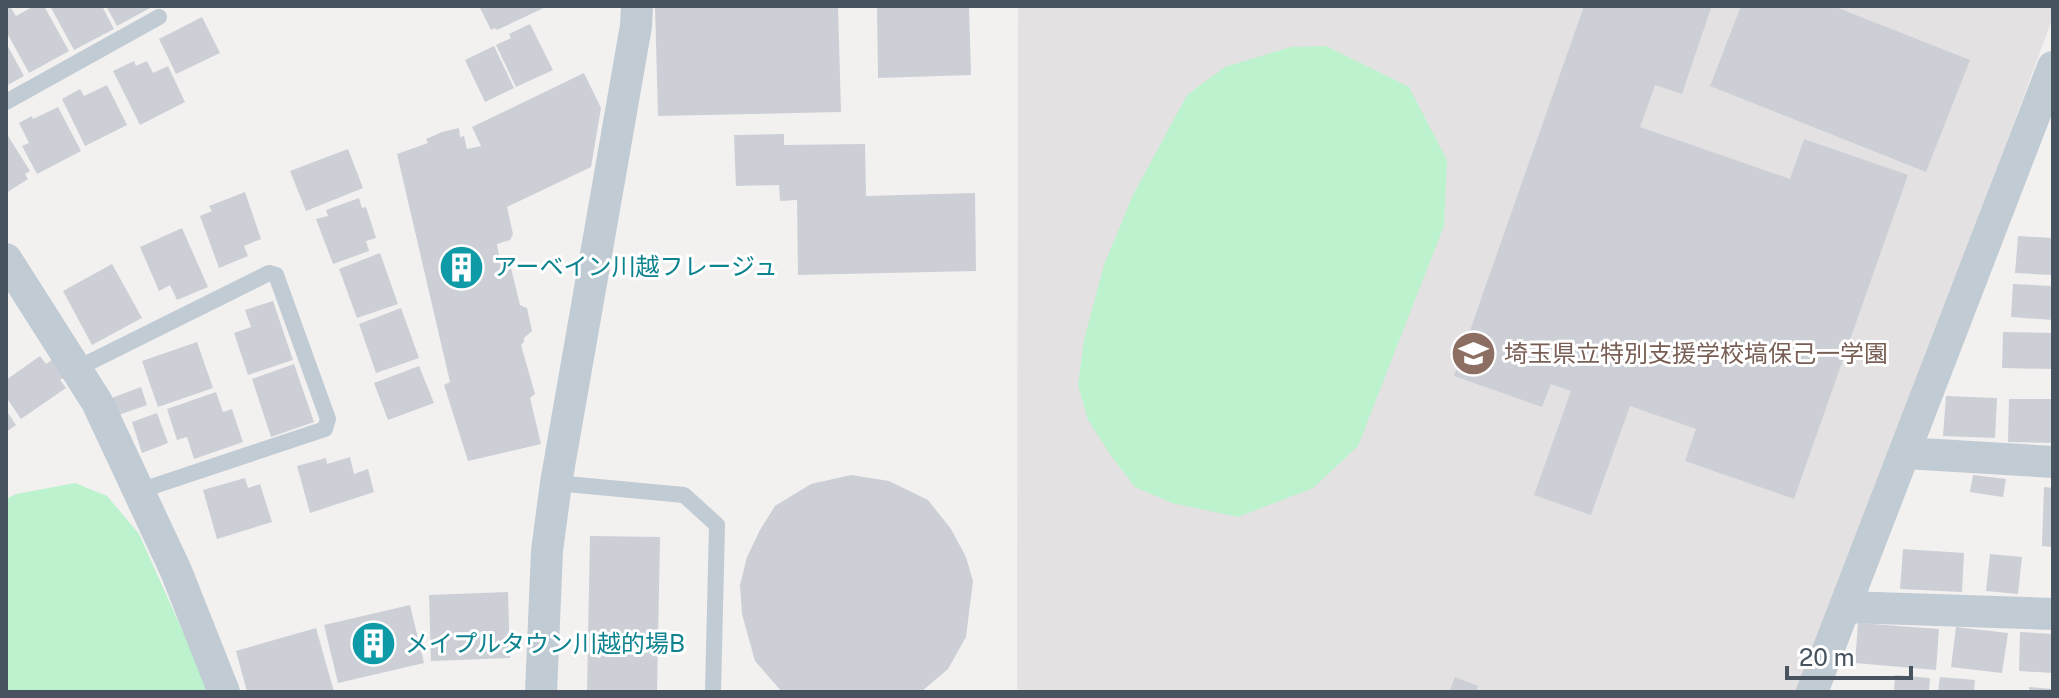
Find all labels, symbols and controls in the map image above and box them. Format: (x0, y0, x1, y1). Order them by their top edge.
building icon: アーベイン川越フレージュ (438, 243, 486, 291)
place label: アーベイン川越フレージュ (493, 252, 777, 280)
school or university icon: 埼玉県立特別支援学校塙保己一学園 (1449, 330, 1497, 378)
place label: 埼玉県立特別支援学校塙保己一学園 (1504, 339, 1888, 367)
building icon: メイプルタウン川越的場B (350, 620, 398, 668)
place label: メイプルタウン川越的場B (405, 629, 685, 657)
scale bar (1787, 630, 1911, 680)
text: 20 m (1799, 643, 1855, 671)

